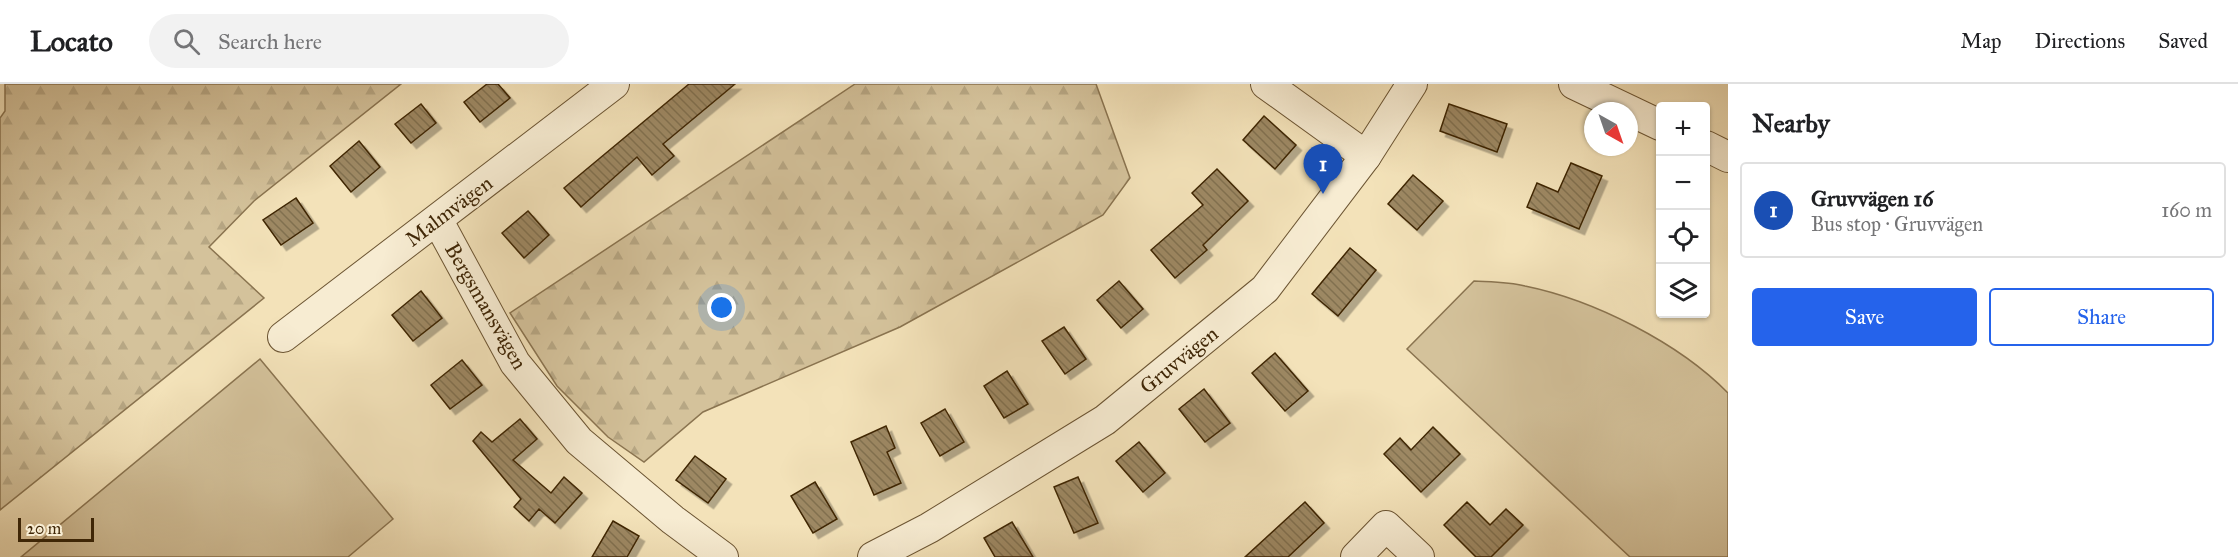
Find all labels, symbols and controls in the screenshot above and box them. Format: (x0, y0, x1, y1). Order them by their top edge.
search box (149, 14, 569, 68)
text: Locato (30, 24, 113, 59)
icon: search (170, 25, 203, 58)
text: Search here (218, 28, 322, 55)
text: Map (1961, 28, 2002, 54)
text: Directions (2035, 28, 2125, 54)
text: Saved (2158, 28, 2208, 54)
north arrow (1584, 102, 1638, 156)
map controls (1656, 102, 1710, 318)
button: + (1656, 102, 1710, 156)
text: Nearby (1752, 107, 1830, 139)
pin: 1 (1304, 144, 1342, 194)
button: − (1656, 156, 1710, 210)
street label: Malmvägen (400, 170, 498, 252)
text: Gruvvägen 16 (1811, 185, 1934, 212)
text: 1 (1770, 198, 1777, 222)
text: 160 m (2161, 198, 2212, 222)
button: locate (1656, 210, 1710, 264)
text: Bus stop · Gruvvägen (1811, 212, 1983, 236)
street label: Bergsmansvägen (439, 238, 533, 374)
button: layers (1656, 264, 1710, 318)
button: Save (1752, 288, 1977, 346)
button: Share (1989, 288, 2214, 346)
your location (707, 293, 736, 322)
street label: Gruvvägen (1135, 320, 1223, 400)
scale bar (18, 515, 94, 542)
text: 20 m (27, 519, 61, 538)

